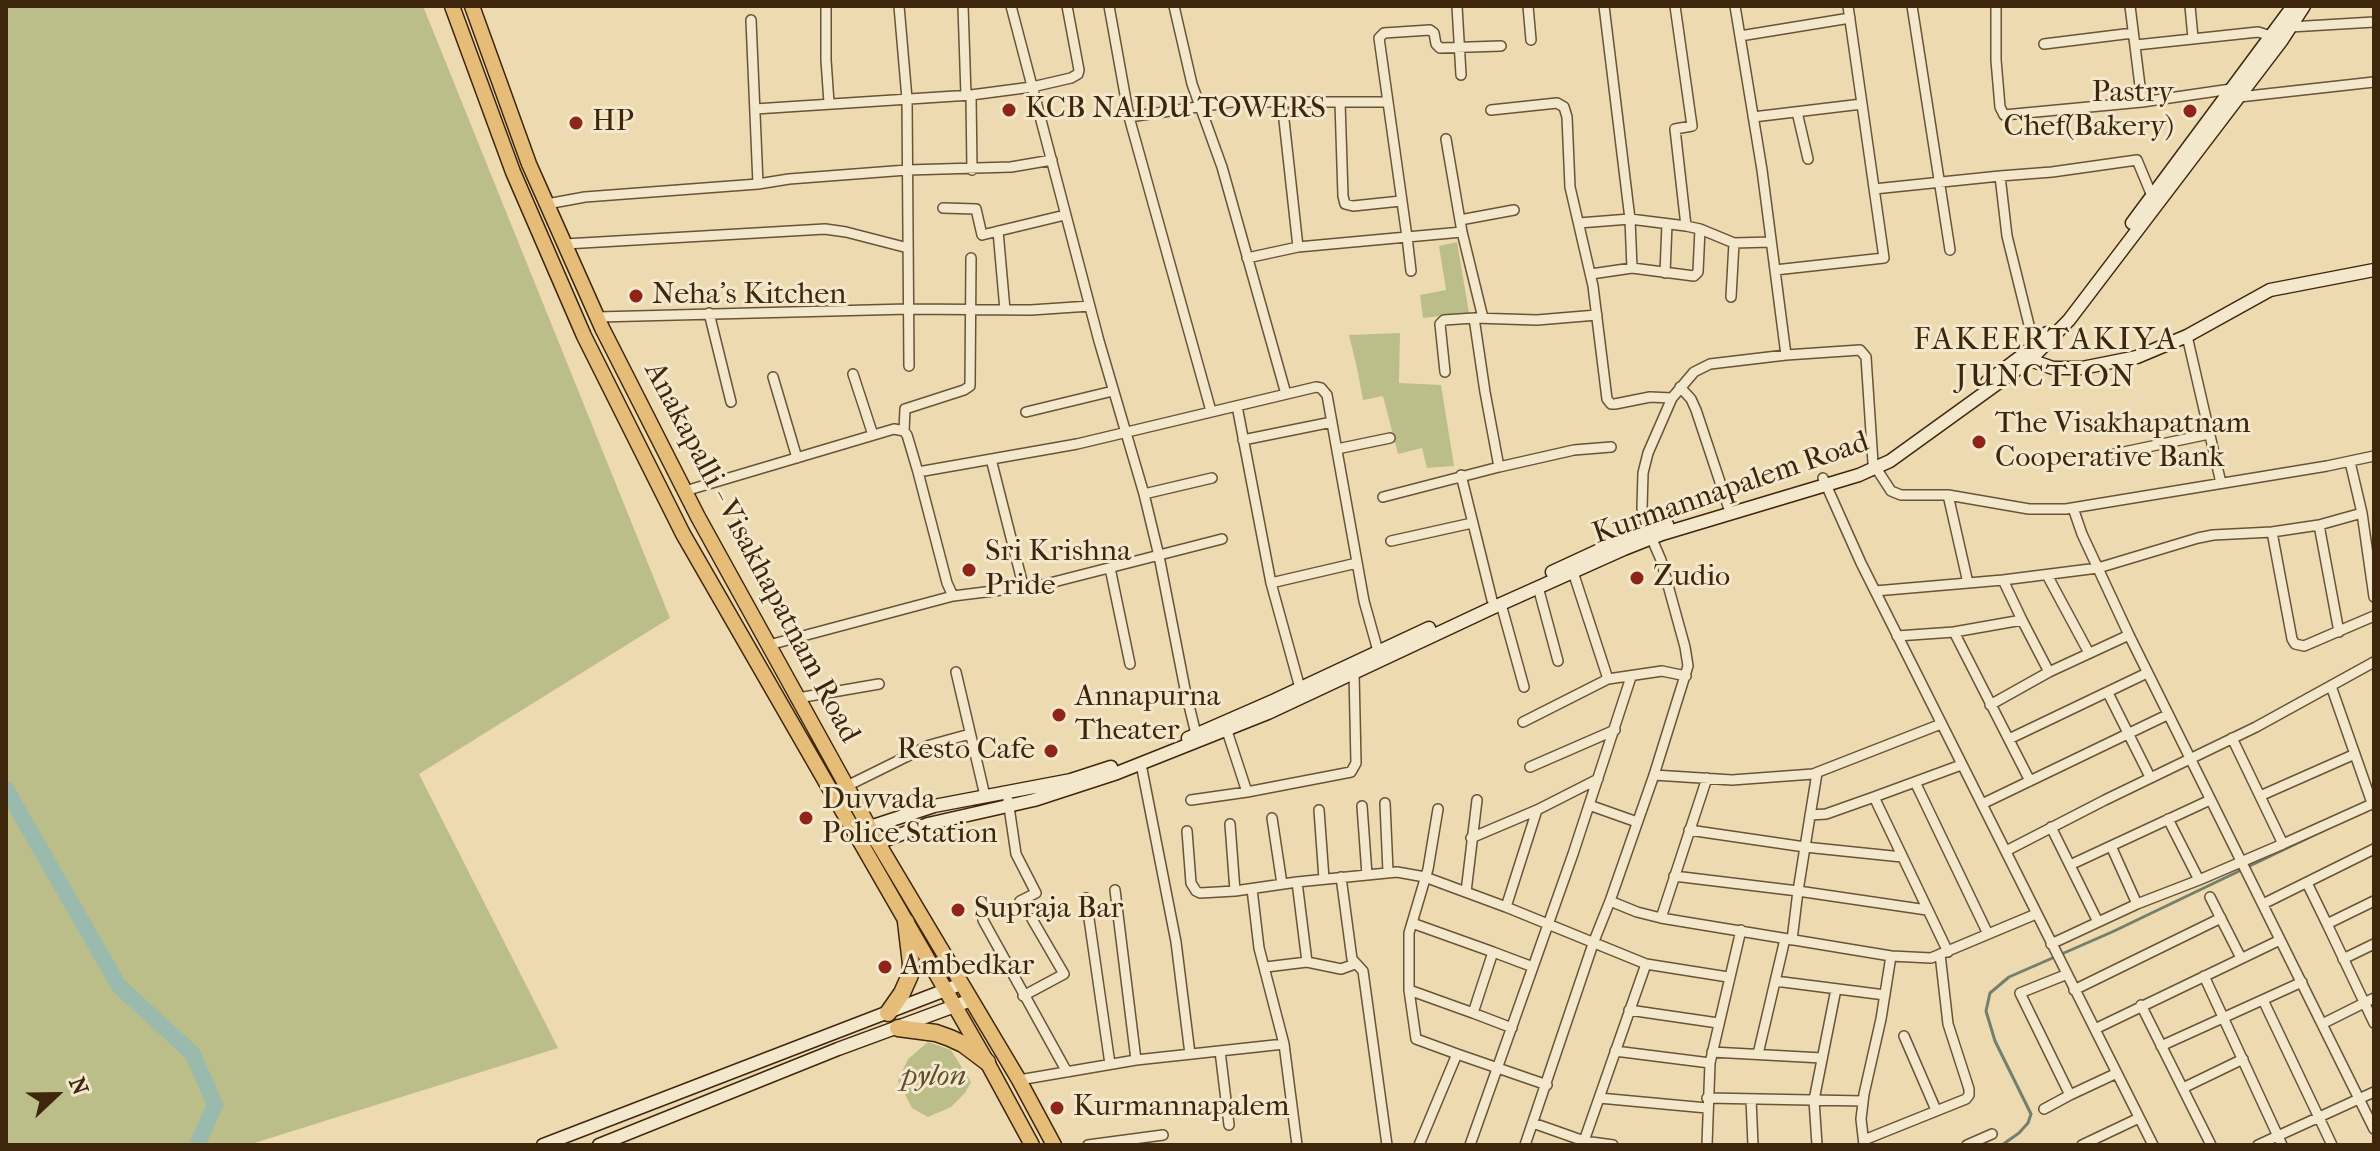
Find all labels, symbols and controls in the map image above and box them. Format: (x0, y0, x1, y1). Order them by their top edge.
place label: Pastry Chef(Bakery) (2003, 76, 2174, 146)
place label: KCB NAIDU TOWERS (1025, 92, 1326, 128)
marker: KCB NAIDU TOWERS (1000, 101, 1018, 119)
marker: Pastry Chef(Bakery) (2181, 102, 2199, 120)
place label: HP (592, 105, 634, 141)
marker: HP (567, 114, 585, 132)
place label: Neha's Kitchen (652, 278, 846, 314)
marker: Neha's Kitchen (627, 287, 645, 305)
district label: FAKEERTAKIYA JUNCTION (1913, 322, 2179, 397)
street label: Anakapalli - Visakhapatnam Road (635, 356, 867, 750)
place label: The Visakhapatnam Cooperative Bank (1995, 407, 2250, 478)
street label: Kurmannapalem Road (1588, 425, 1874, 553)
marker: The Visakhapatnam Cooperative Bank (1970, 433, 1988, 451)
place label: Sri Krishna Pride (985, 535, 1131, 606)
place label: Zudio (1653, 560, 1730, 596)
marker: Sri Krishna Pride (960, 561, 978, 579)
marker: Zudio (1628, 569, 1646, 587)
place label: Annapurna Theater (1075, 680, 1220, 750)
marker: Annapurna Theater (1050, 706, 1068, 724)
place label: Resto Cafe (897, 733, 1035, 769)
marker: Resto Cafe (1042, 742, 1060, 760)
place label: Duvvada Police Station (822, 783, 998, 854)
marker: Duvvada Police Station (797, 809, 815, 827)
place label: Supraja Bar (974, 892, 1123, 928)
marker: Supraja Bar (949, 901, 967, 919)
place label: Ambedkar (901, 949, 1034, 985)
marker: Ambedkar (876, 958, 894, 976)
north arrow (16, 1055, 96, 1135)
park label: pylon (902, 1060, 966, 1096)
text: N (63, 1073, 93, 1099)
place label: Kurmannapalem (1073, 1090, 1289, 1126)
marker: Kurmannapalem (1048, 1099, 1066, 1117)

